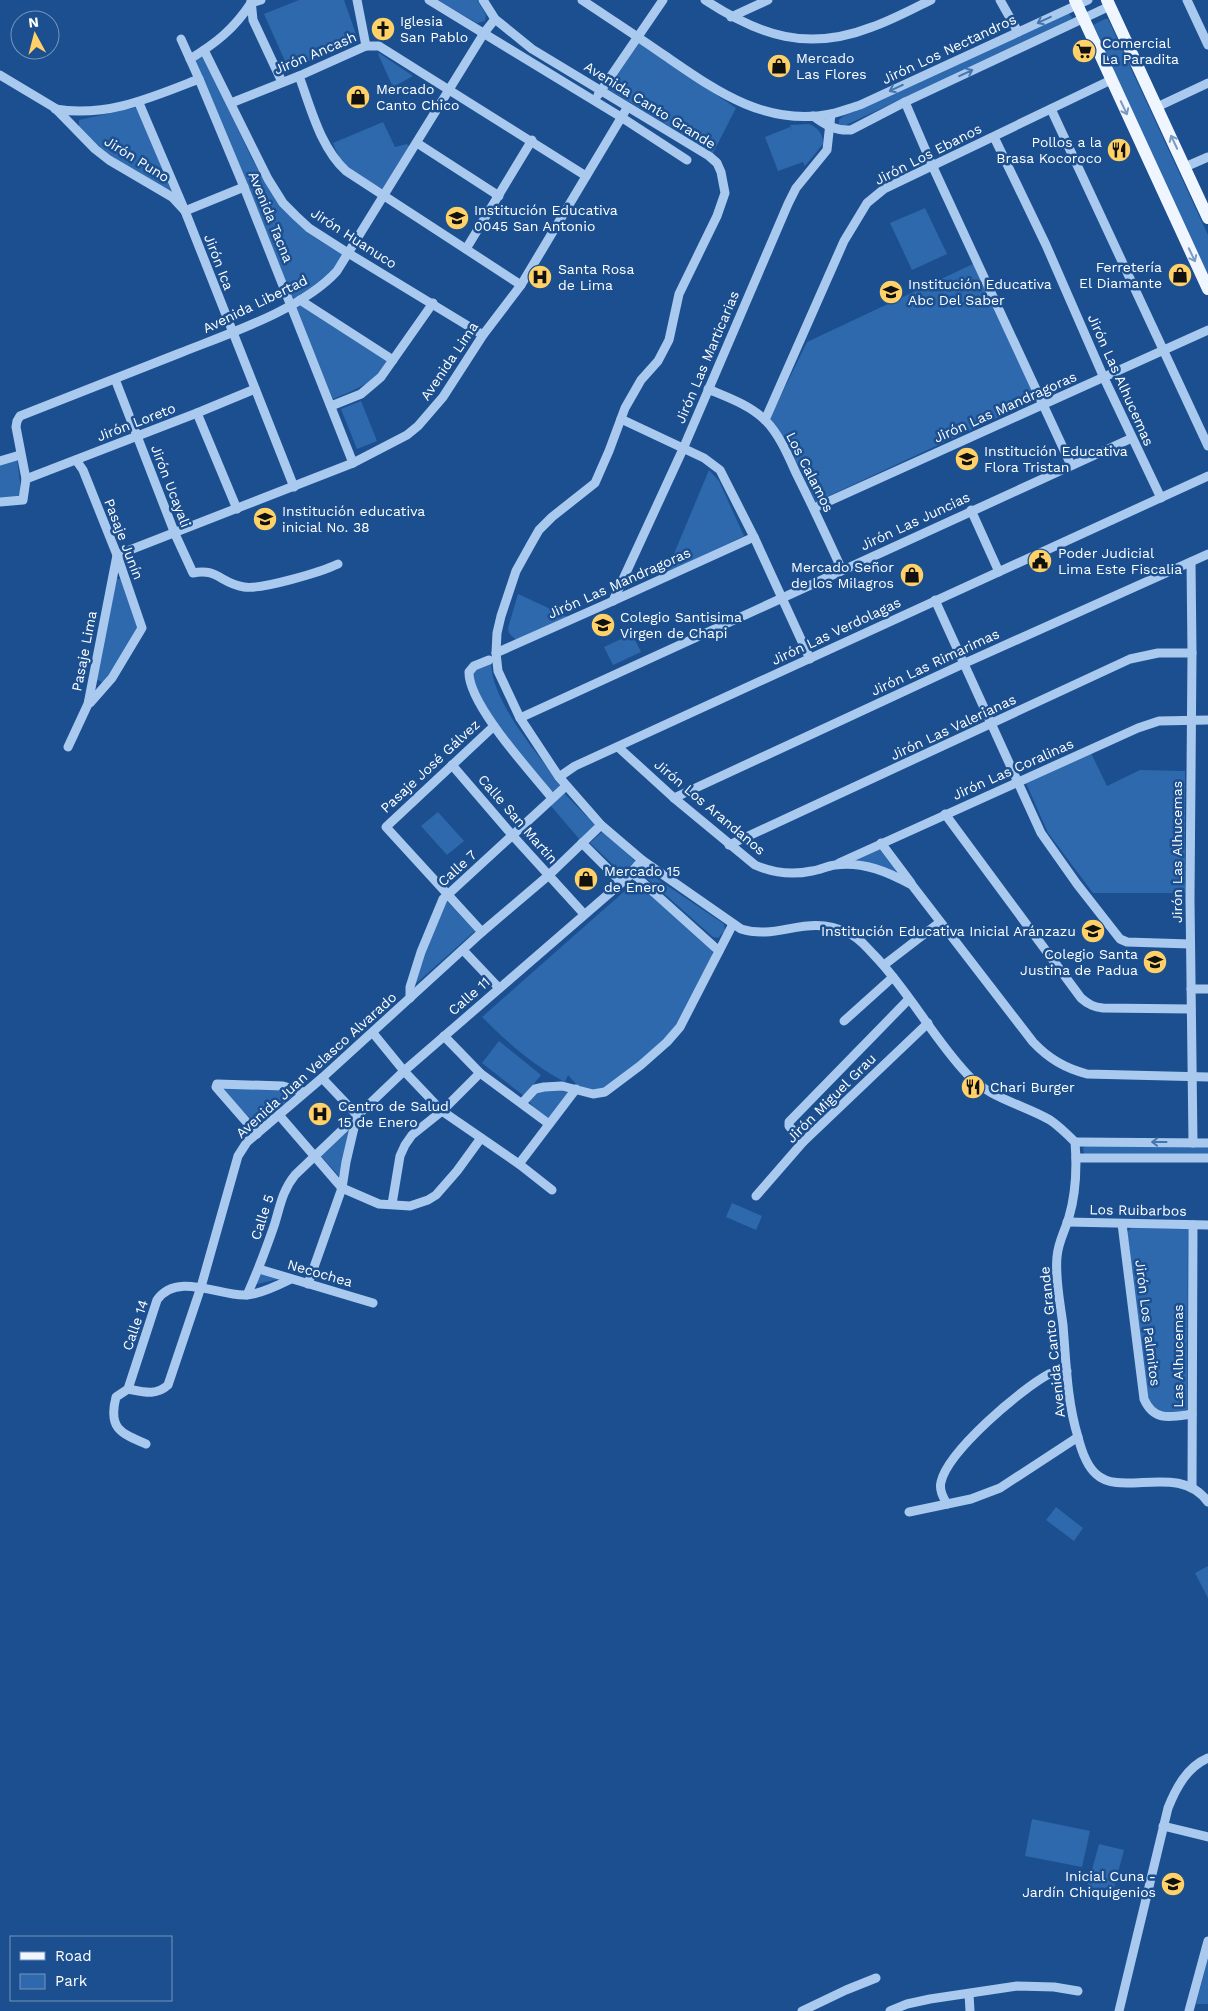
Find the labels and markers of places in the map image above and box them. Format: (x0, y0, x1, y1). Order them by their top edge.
place label: Iglesia San Pablo (400, 13, 468, 45)
church icon: Iglesia San Pablo (370, 16, 396, 42)
place label: Comercial La Paradita (1102, 35, 1179, 67)
supermarket icon: Comercial La Paradita (1071, 38, 1097, 64)
place label: Mercado Las Flores (796, 50, 867, 82)
shop icon: Mercado Las Flores (766, 53, 792, 79)
place label: Mercado Canto Chico (376, 81, 459, 113)
shop icon: Mercado Canto Chico (345, 84, 371, 110)
place label: Pollos a la Brasa Kocoroco (996, 134, 1102, 166)
restaurant icon: Pollos a la Brasa Kocoroco (1106, 137, 1132, 163)
place label: Institución Educativa 0045 San Antonio (474, 202, 618, 234)
school or university icon: Institución Educativa 0045 San Antonio (444, 205, 470, 231)
place label: Ferretería El Diamante (1079, 259, 1162, 291)
place label: Santa Rosa de Lima (558, 261, 634, 293)
shop icon: Ferretería El Diamante (1167, 262, 1193, 288)
hospital icon: Santa Rosa de Lima (527, 264, 553, 290)
place label: Institución Educativa Abc Del Saber (908, 276, 1052, 308)
school or university icon: Institución Educativa Abc Del Saber (878, 279, 904, 305)
place label: Institución Educativa Flora Tristan (984, 443, 1128, 475)
school or university icon: Institución Educativa Flora Tristan (954, 446, 980, 472)
place label: Institución educativa inicial No. 38 (282, 503, 425, 535)
school or university icon: Institución educativa inicial No. 38 (252, 506, 278, 532)
place label: Poder Judicial Lima Este Fiscalia (1058, 545, 1182, 577)
public building icon: Poder Judicial Lima Este Fiscalia (1027, 548, 1053, 574)
place label: Mercado Señor de los Milagros (791, 559, 894, 591)
shop icon: Mercado Señor de los Milagros (899, 562, 925, 588)
place label: Colegio Santisima Virgen de Chapi (620, 609, 742, 641)
school or university icon: Colegio Santisima Virgen de Chapi (590, 612, 616, 638)
place label: Mercado 15 de Enero (604, 863, 680, 895)
shop icon: Mercado 15 de Enero (573, 866, 599, 892)
school or university icon: Institución Educativa Inicial Aránzazu (1080, 918, 1106, 944)
place label: Institución Educativa Inicial Aránzazu (821, 923, 1076, 939)
place label: Colegio Santa Justina de Padua (1020, 946, 1138, 978)
school or university icon: Colegio Santa Justina de Padua (1142, 949, 1168, 975)
restaurant icon: Chari Burger (960, 1074, 986, 1100)
place label: Chari Burger (990, 1079, 1075, 1095)
place label: Centro de Salud 15 de Enero (338, 1098, 449, 1130)
hospital icon: Centro de Salud 15 de Enero (307, 1101, 333, 1127)
place label: Inicial Cuna - Jardín Chiquigenios (1022, 1868, 1156, 1900)
school or university icon: Inicial Cuna - Jardín Chiquigenios (1160, 1871, 1186, 1897)

